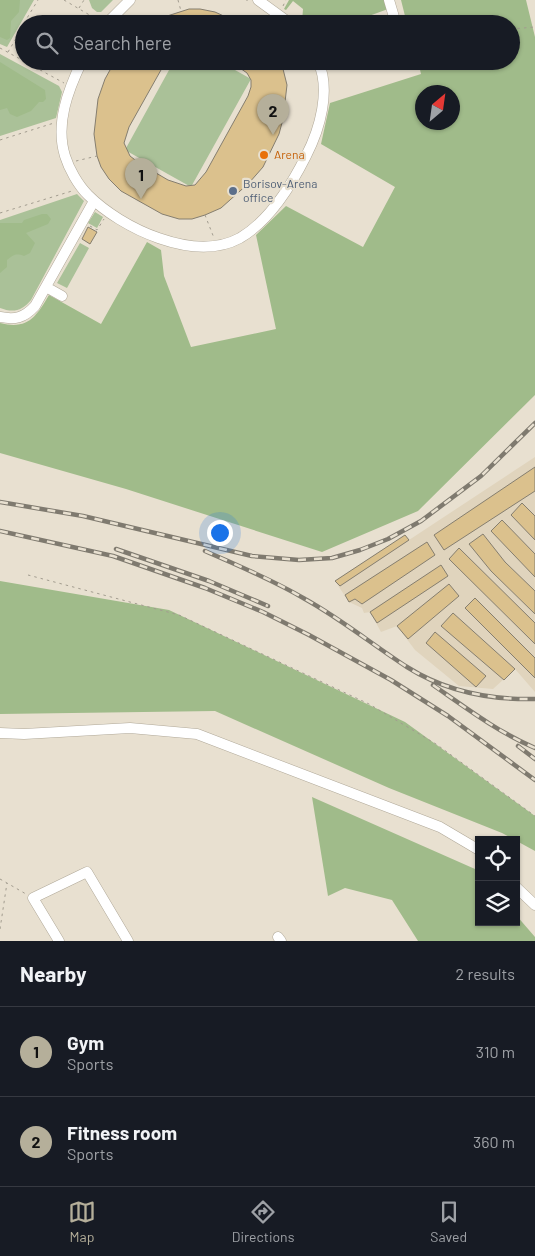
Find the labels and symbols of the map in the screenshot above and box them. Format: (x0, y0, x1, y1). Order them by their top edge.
north arrow (415, 85, 460, 130)
pin: 2 (257, 94, 289, 135)
place label: Arena (274, 147, 305, 161)
marker: Arena (258, 149, 270, 161)
pin: 1 (125, 158, 157, 199)
place label: Borisov-Arena office (243, 176, 317, 204)
marker: Borisov-Arena office (227, 185, 239, 197)
your location (207, 520, 233, 546)

